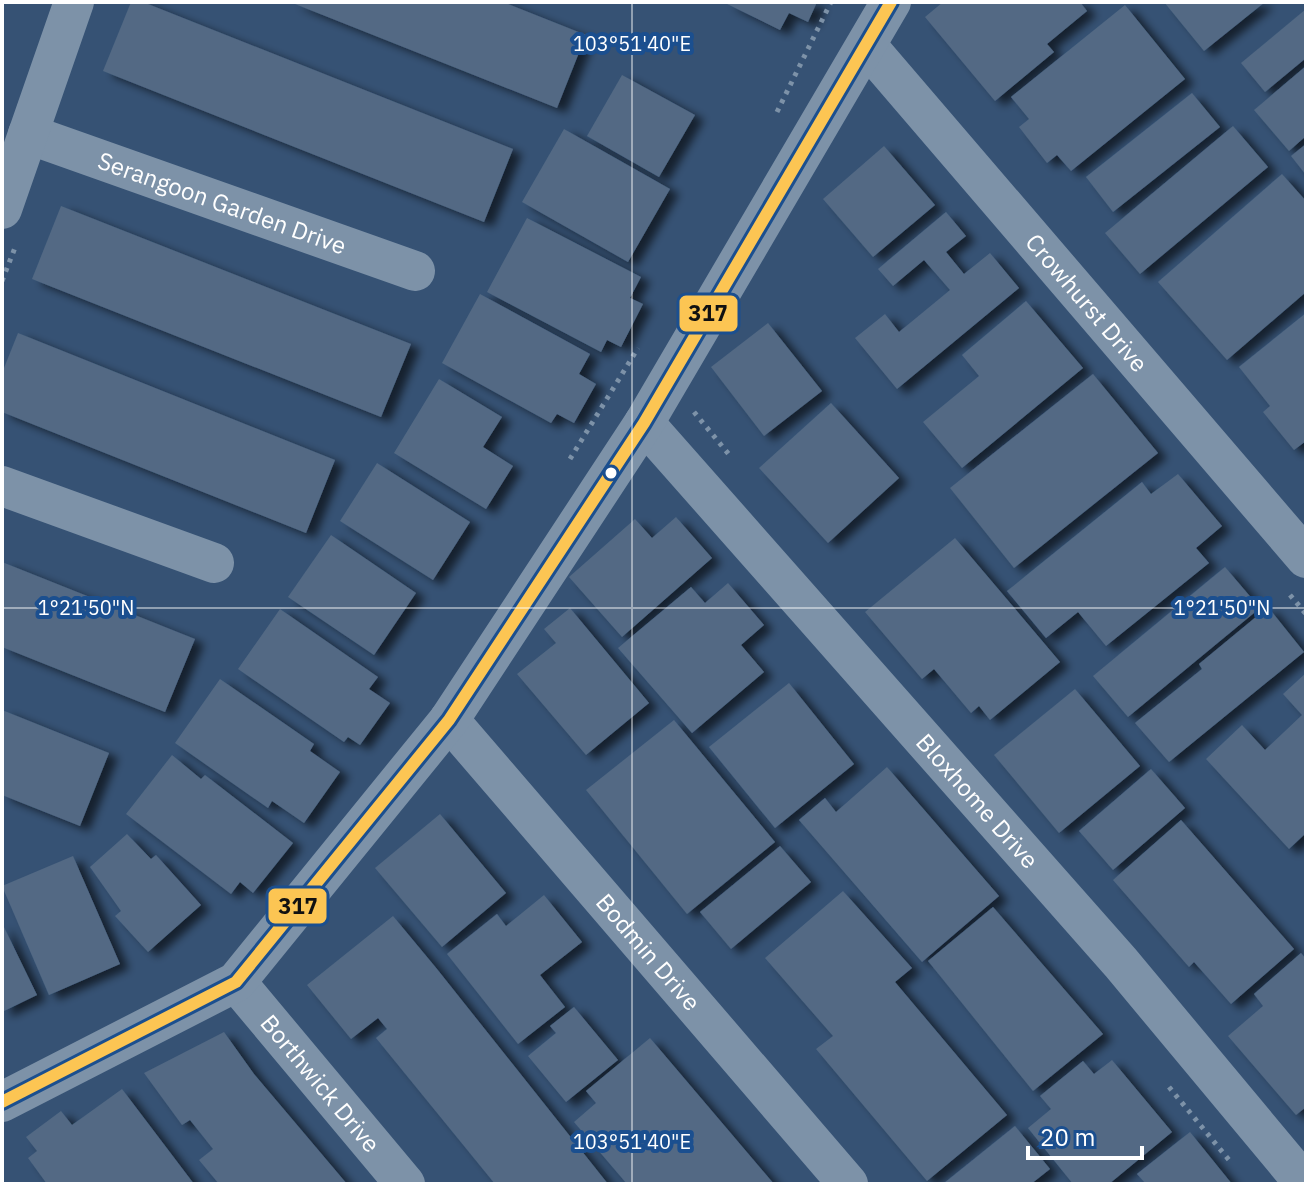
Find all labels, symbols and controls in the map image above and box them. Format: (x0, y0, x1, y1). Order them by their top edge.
text: 103°51'40"E (573, 30, 691, 57)
street label: Serangoon Garden Drive (94, 144, 351, 261)
street label: Crowhurst Drive (1019, 227, 1155, 379)
line badge: 317 (678, 294, 739, 333)
text: 317 (688, 298, 728, 327)
unlabelled marker (603, 465, 619, 481)
text: 1°21'50"N (38, 594, 134, 621)
text: 1°21'50"N (1174, 594, 1270, 621)
street label: Bloxhome Drive (909, 726, 1046, 875)
line badge: 317 (267, 887, 328, 925)
street label: Bodmin Drive (589, 887, 708, 1017)
text: 317 (278, 891, 318, 920)
street label: Borthwick Drive (254, 1008, 388, 1159)
scale bar (1028, 1110, 1142, 1160)
text: 20 m (1040, 1121, 1095, 1153)
text: 103°51'40"E (573, 1128, 691, 1155)

